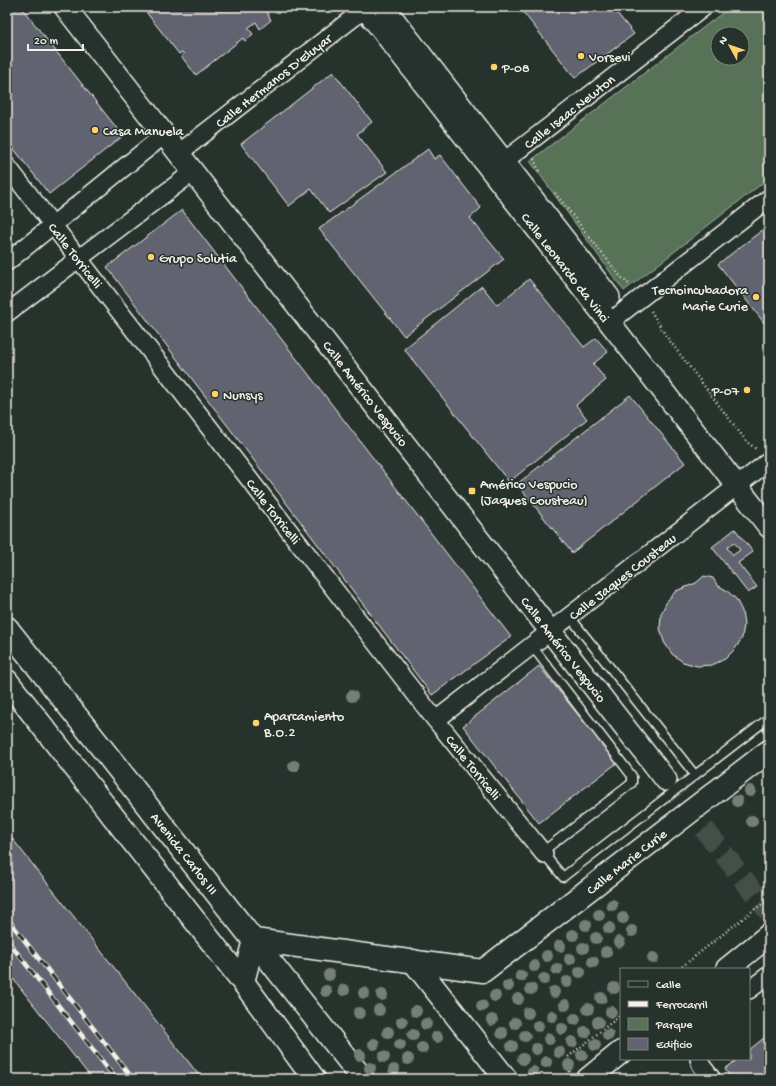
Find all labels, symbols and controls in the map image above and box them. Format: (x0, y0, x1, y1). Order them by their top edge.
scale bar (28, 26, 83, 52)
north arrow (710, 26, 750, 66)
street label: Calle Hermanos D'Eluyar (213, 31, 337, 133)
text: N (717, 34, 731, 47)
text: 20 m (34, 35, 59, 49)
place label: Vorsevi (588, 50, 631, 67)
marker: Vorsevi (576, 51, 586, 61)
place label: P-08 (501, 61, 530, 78)
marker: P-08 (489, 62, 499, 72)
street label: Calle Isaac Newton (522, 72, 620, 154)
place label: Casa Manuela (103, 124, 185, 141)
marker: Casa Manuela (90, 125, 100, 135)
street label: Calle Leonardo da Vinci (516, 210, 612, 327)
street label: Calle Torricelli (43, 220, 105, 293)
place label: Grupo Solutia (159, 251, 238, 268)
marker: Grupo Solutia (146, 252, 156, 262)
place label: Tecnoincubadora Marie Curie (651, 283, 749, 316)
marker: Tecnoincubadora Marie Curie (751, 292, 761, 302)
street label: Calle Américo Vespucio (317, 338, 411, 451)
place label: P-07 (711, 384, 740, 401)
marker: P-07 (742, 385, 752, 395)
place label: Nunsys (223, 388, 263, 405)
marker: Nunsys (210, 389, 220, 399)
street label: Calle Torricelli (241, 476, 303, 549)
place label: Américo Vespucio (Jaques Cousteau) (480, 477, 588, 510)
marker: Américo Vespucio (Jaques Cousteau) (467, 486, 477, 496)
street label: Calle Jaques Cousteau (566, 530, 681, 625)
street label: Calle Américo Vespucio (515, 594, 609, 707)
place label: Aparcamiento B.O.2 (263, 709, 344, 742)
marker: Aparcamiento B.O.2 (251, 718, 261, 728)
street label: Calle Torricelli (441, 733, 503, 805)
street label: Avenida Carlos III (146, 810, 220, 899)
street label: Calle Marie Curie (584, 826, 672, 900)
legend (620, 968, 750, 1060)
text: Calle (656, 979, 681, 993)
text: Ferrocarril (655, 999, 708, 1013)
text: Parque (655, 1019, 693, 1033)
text: Edificio (656, 1039, 692, 1053)

